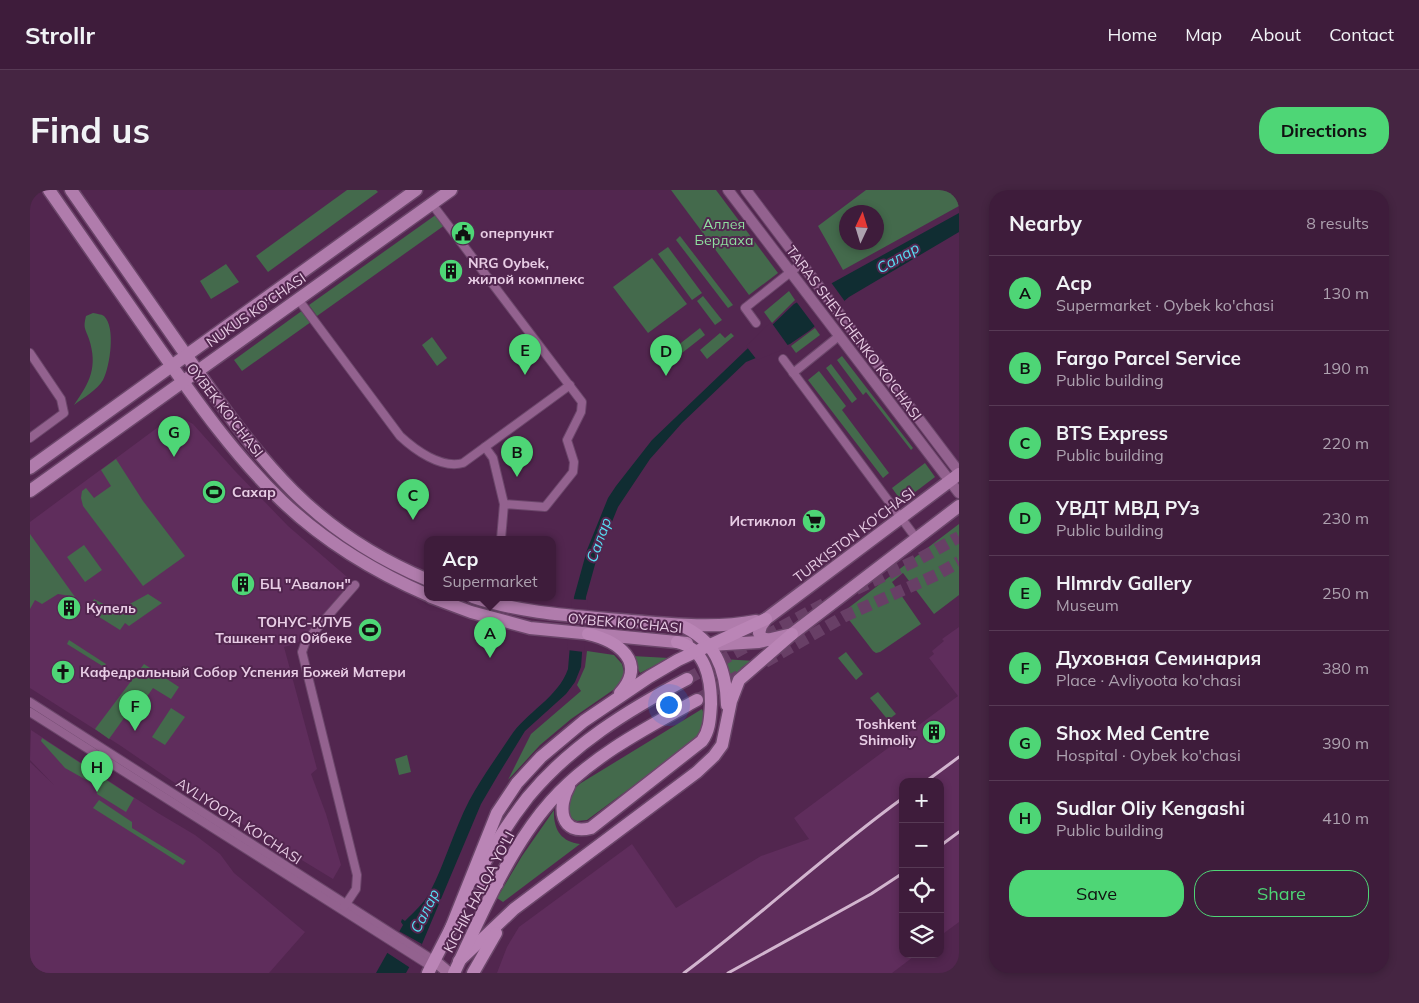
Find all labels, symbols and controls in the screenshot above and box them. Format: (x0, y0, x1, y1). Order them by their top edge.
text: Strollr (25, 20, 95, 50)
text: Home (1107, 23, 1157, 46)
text: Map (1185, 23, 1222, 46)
text: About (1250, 23, 1301, 46)
text: Contact (1329, 23, 1394, 46)
button: Directions (1259, 107, 1389, 154)
text: Find us (30, 108, 150, 152)
north arrow (839, 205, 884, 250)
text: Nearby (1009, 210, 1082, 236)
text: 8 results (1306, 213, 1369, 233)
park label: Аллея Бердаха (695, 215, 753, 249)
public building icon: оперпункт (450, 220, 476, 246)
place label: оперпункт (480, 224, 554, 242)
water label: Салар (873, 238, 923, 277)
street label: TARAS SHEVCHENKO KO'CHASI (782, 242, 926, 424)
place label: NRG Oybek, жилой комплекс (467, 254, 584, 288)
building icon: NRG Oybek, жилой комплекс (438, 258, 464, 284)
street label: NUKUS KO'CHASI (203, 269, 309, 351)
text: Аср (1056, 271, 1092, 295)
text: A (1019, 283, 1031, 303)
text: 130 m (1322, 283, 1369, 303)
text: Supermarket · Oybek ko'chasi (1056, 295, 1274, 315)
pin: E (509, 334, 541, 375)
pin: D (650, 335, 682, 376)
text: Fargo Parcel Service (1056, 346, 1241, 370)
text: B (1019, 358, 1031, 378)
text: 190 m (1322, 358, 1369, 378)
street label: OYBEK KO'CHASI (183, 359, 267, 461)
text: Public building (1056, 370, 1164, 390)
pin: G (158, 416, 190, 457)
text: BTS Express (1056, 421, 1168, 445)
text: C (1020, 433, 1030, 453)
text: 220 m (1322, 433, 1369, 453)
pin: B (501, 436, 533, 477)
text: Public building (1056, 445, 1164, 465)
sports icon: Сахар (201, 479, 227, 505)
pin: C (397, 479, 429, 520)
place label: Сахар (232, 483, 276, 501)
street label: TURKISTON KO'CHASI (790, 483, 918, 587)
text: УВДТ МВД РУз (1056, 496, 1199, 520)
supermarket icon: Истиклол (801, 508, 827, 534)
text: D (1019, 508, 1031, 528)
text: 230 m (1322, 508, 1369, 528)
place label: Истиклол (729, 512, 796, 530)
water label: Салар (582, 515, 615, 565)
text: Public building (1056, 520, 1164, 540)
popup (424, 536, 556, 601)
text: Аср (442, 547, 479, 571)
building icon: БЦ "Авалон" (230, 571, 256, 597)
text: Supermarket (442, 571, 538, 591)
text: Hlmrdv Gallery (1056, 571, 1192, 595)
place label: БЦ "Авалон" (260, 575, 351, 593)
text: E (1020, 583, 1030, 603)
text: 250 m (1322, 583, 1369, 603)
building icon: Купель (56, 595, 82, 621)
text: Museum (1056, 595, 1119, 615)
place label: Купель (86, 599, 136, 617)
street label: OYBEK KO'CHASI (567, 609, 683, 637)
place label: ТОНУС-КЛУБ Ташкент на Ойбеке (215, 613, 352, 647)
sports icon: ТОНУС-КЛУБ Ташкент на Ойбеке (357, 617, 383, 643)
pin: A (474, 617, 506, 658)
text: Духовная Семинария (1056, 646, 1261, 670)
text: F (1020, 658, 1030, 678)
text: 380 m (1322, 658, 1369, 678)
church icon: Кафедральный Собор Успения Божeй Матери (50, 659, 76, 685)
place label: Кафедральный Собор Успения Божeй Матери (80, 663, 406, 681)
text: Place · Avliyoota ko'chasi (1056, 670, 1241, 690)
pin: F (119, 690, 151, 731)
your location (656, 692, 682, 718)
place label: Toshkent Shimoliy (856, 715, 917, 749)
building icon: Toshkent Shimoliy (921, 719, 947, 745)
text: Shox Med Centre (1056, 721, 1209, 745)
text: G (1019, 733, 1031, 753)
text: 390 m (1322, 733, 1369, 753)
text: Hospital · Oybek ko'chasi (1056, 745, 1241, 765)
pin: H (81, 751, 113, 792)
street label: AVLIYOOTA KO'CHASI (173, 774, 305, 868)
map controls (899, 778, 944, 958)
button: + (899, 778, 944, 823)
text: Sudlar Oliy Kengashi (1056, 796, 1245, 820)
text: H (1019, 808, 1031, 828)
text: 410 m (1322, 808, 1369, 828)
text: Public building (1056, 820, 1164, 840)
button: − (899, 823, 944, 868)
street label: KICHIK HALQA YO'LI (439, 828, 519, 956)
button: locate (899, 868, 944, 913)
button: Save (1009, 870, 1184, 917)
button: Share (1194, 870, 1369, 917)
water label: Салар (406, 886, 443, 936)
button: layers (899, 913, 944, 958)

